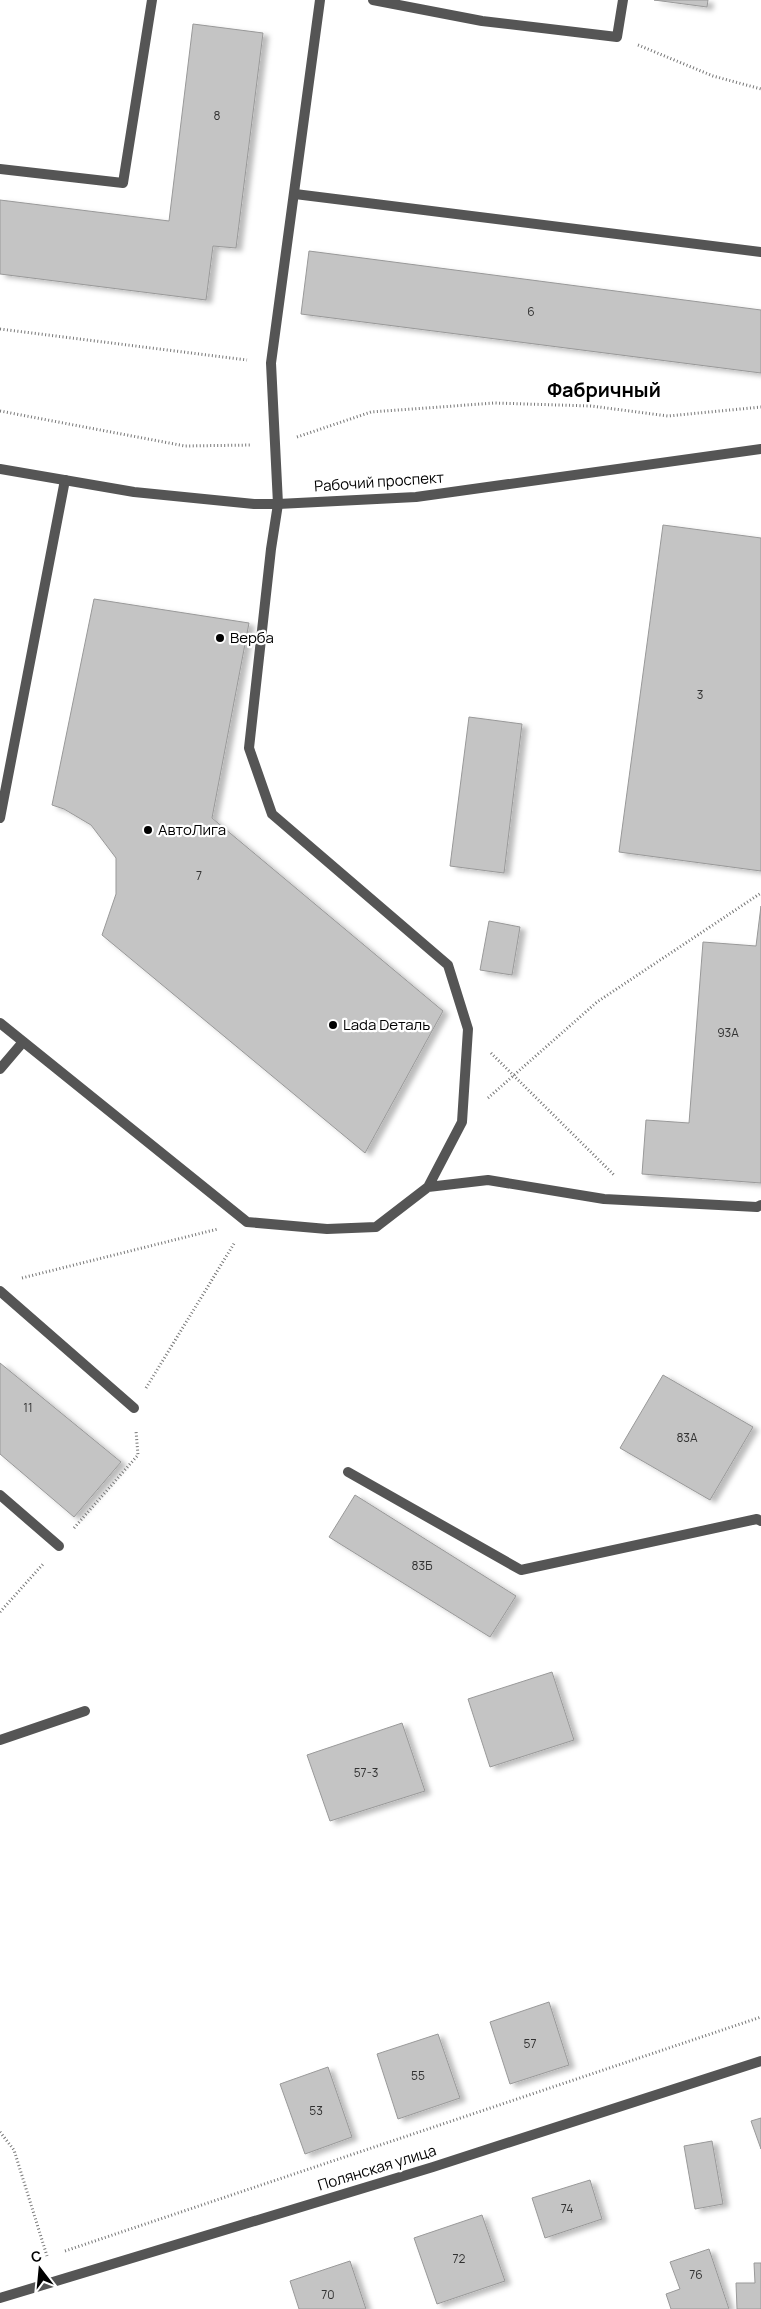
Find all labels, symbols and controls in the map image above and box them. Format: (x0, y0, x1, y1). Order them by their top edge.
house number: 8 (214, 107, 221, 124)
house number: 6 (527, 303, 535, 320)
district label: Фабричный (547, 376, 661, 403)
street label: Рабочий проспект (313, 466, 445, 497)
place label: Верба (230, 627, 274, 648)
marker: Верба (214, 632, 226, 644)
house number: 3 (697, 686, 703, 703)
place label: АвтоЛига (158, 819, 226, 840)
marker: АвтоЛига (142, 824, 154, 836)
house number: 7 (196, 867, 202, 884)
place label: Lada Dеталь (343, 1014, 430, 1035)
marker: Lada Dеталь (327, 1019, 339, 1031)
house number: 93А (717, 1024, 739, 1041)
house number: 11 (23, 1399, 33, 1416)
house number: 83А (676, 1429, 698, 1446)
house number: 83Б (412, 1557, 432, 1574)
house number: 57-3 (354, 1764, 378, 1781)
house number: 57 (524, 2035, 536, 2052)
house number: 55 (411, 2067, 425, 2084)
house number: 53 (309, 2102, 323, 2119)
street label: Полянская улица (315, 2140, 439, 2196)
house number: 74 (561, 2200, 573, 2217)
north arrow (15, 2244, 65, 2294)
text: С (29, 2245, 44, 2267)
house number: 72 (453, 2250, 466, 2267)
house number: 76 (689, 2266, 703, 2283)
house number: 70 (321, 2286, 335, 2303)

